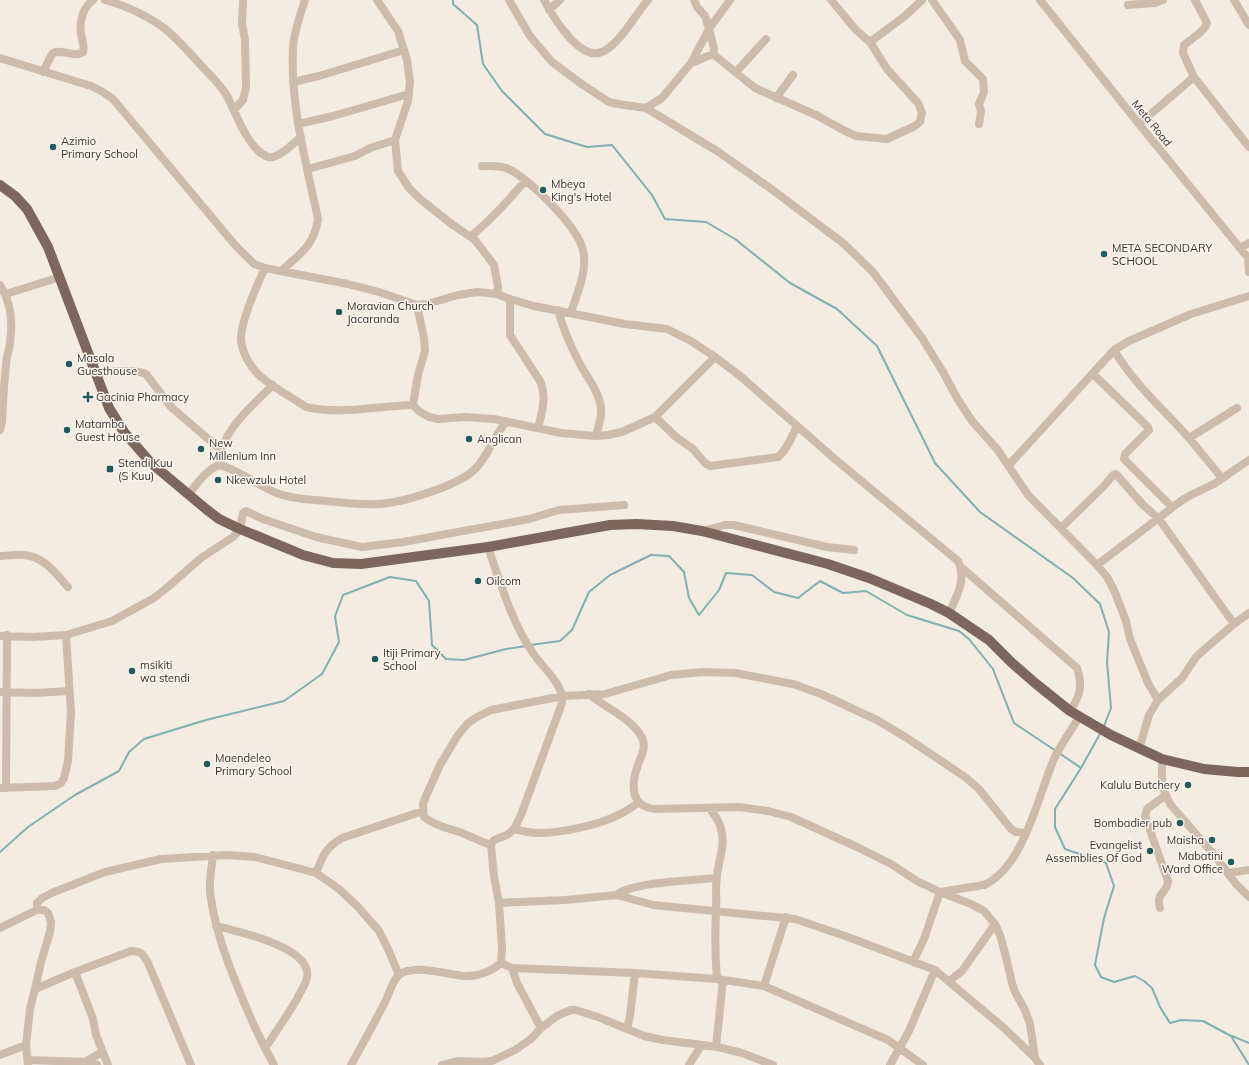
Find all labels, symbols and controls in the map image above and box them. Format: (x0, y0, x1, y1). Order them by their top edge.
street label: Meta Road (1129, 97, 1175, 149)
place label: Azimio Primary School (61, 134, 138, 161)
marker: Azimio Primary School (48, 142, 58, 152)
place label: Mbeya King's Hotel (551, 177, 611, 204)
marker: Mbeya King's Hotel (538, 185, 548, 195)
place label: META SECONDARY SCHOOL (1112, 241, 1213, 268)
marker: META SECONDARY SCHOOL (1099, 249, 1109, 259)
place label: Moravian Church Jacaranda (347, 299, 434, 326)
marker: Moravian Church Jacaranda (334, 307, 344, 317)
place label: Masala Guesthouse (77, 351, 137, 378)
marker: Masala Guesthouse (64, 359, 74, 369)
place label: Gacinia Pharmacy (96, 390, 189, 404)
marker: Gacinia Pharmacy (83, 392, 93, 402)
place label: Matamba Guest House (75, 417, 140, 444)
marker: Matamba Guest House (62, 425, 72, 435)
place label: Anglican (477, 432, 522, 446)
marker: Anglican (464, 434, 474, 444)
place label: New Millenium Inn (209, 436, 276, 463)
marker: New Millenium Inn (196, 444, 206, 454)
place label: Stendi Kuu (S Kuu) (118, 456, 173, 483)
marker: Stendi Kuu (S Kuu) (105, 464, 115, 474)
place label: Nkewzulu Hotel (226, 473, 306, 487)
marker: Nkewzulu Hotel (213, 475, 223, 485)
place label: Oilcom (486, 574, 521, 588)
marker: Oilcom (473, 576, 483, 586)
place label: Itiji Primary School (383, 646, 441, 673)
marker: Itiji Primary School (370, 654, 380, 664)
place label: msikiti wa stendi (140, 658, 190, 685)
marker: msikiti wa stendi (127, 666, 137, 676)
place label: Maendeleo Primary School (215, 751, 292, 778)
marker: Maendeleo Primary School (202, 759, 212, 769)
place label: Kalulu Butchery (1100, 778, 1180, 792)
marker: Kalulu Butchery (1183, 780, 1193, 790)
place label: Bombadier pub (1094, 816, 1172, 830)
marker: Bombadier pub (1175, 818, 1185, 828)
place label: Maisha (1167, 833, 1204, 847)
marker: Maisha (1207, 835, 1217, 845)
place label: Evangelist Assemblies Of God (1045, 838, 1142, 865)
marker: Evangelist Assemblies Of God (1145, 846, 1155, 856)
place label: Mabatini Ward Office (1162, 849, 1223, 876)
marker: Mabatini Ward Office (1226, 857, 1236, 867)

